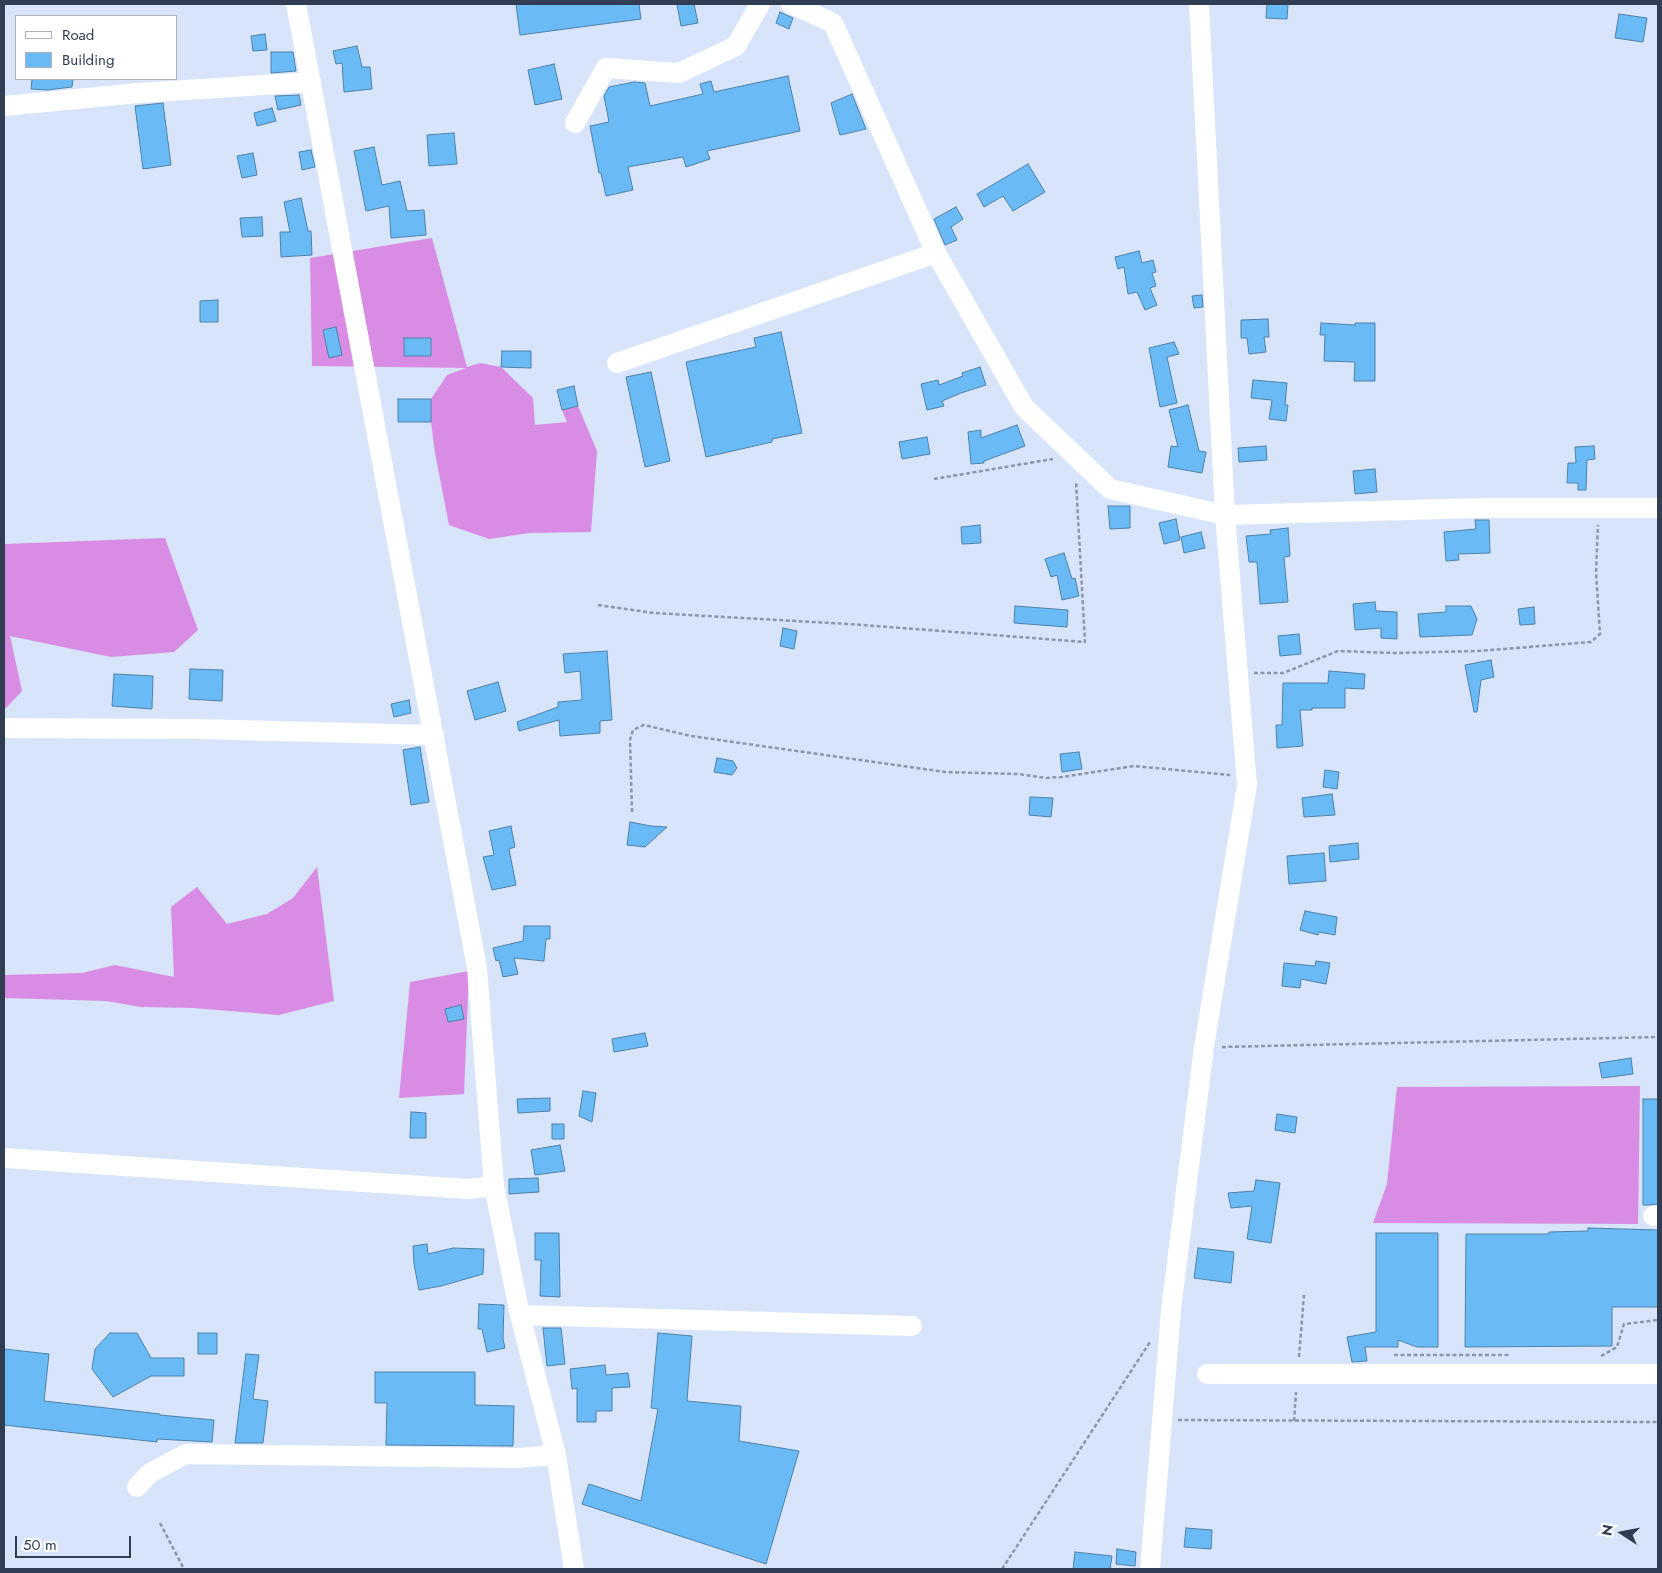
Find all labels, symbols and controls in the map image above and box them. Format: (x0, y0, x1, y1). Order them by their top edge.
legend (15, 15, 178, 80)
text: Road (62, 24, 94, 46)
text: Building (62, 49, 114, 71)
north arrow (1597, 1508, 1647, 1558)
text: N (1596, 1523, 1618, 1538)
scale bar (18, 1526, 134, 1558)
text: 50 m (23, 1534, 57, 1556)

